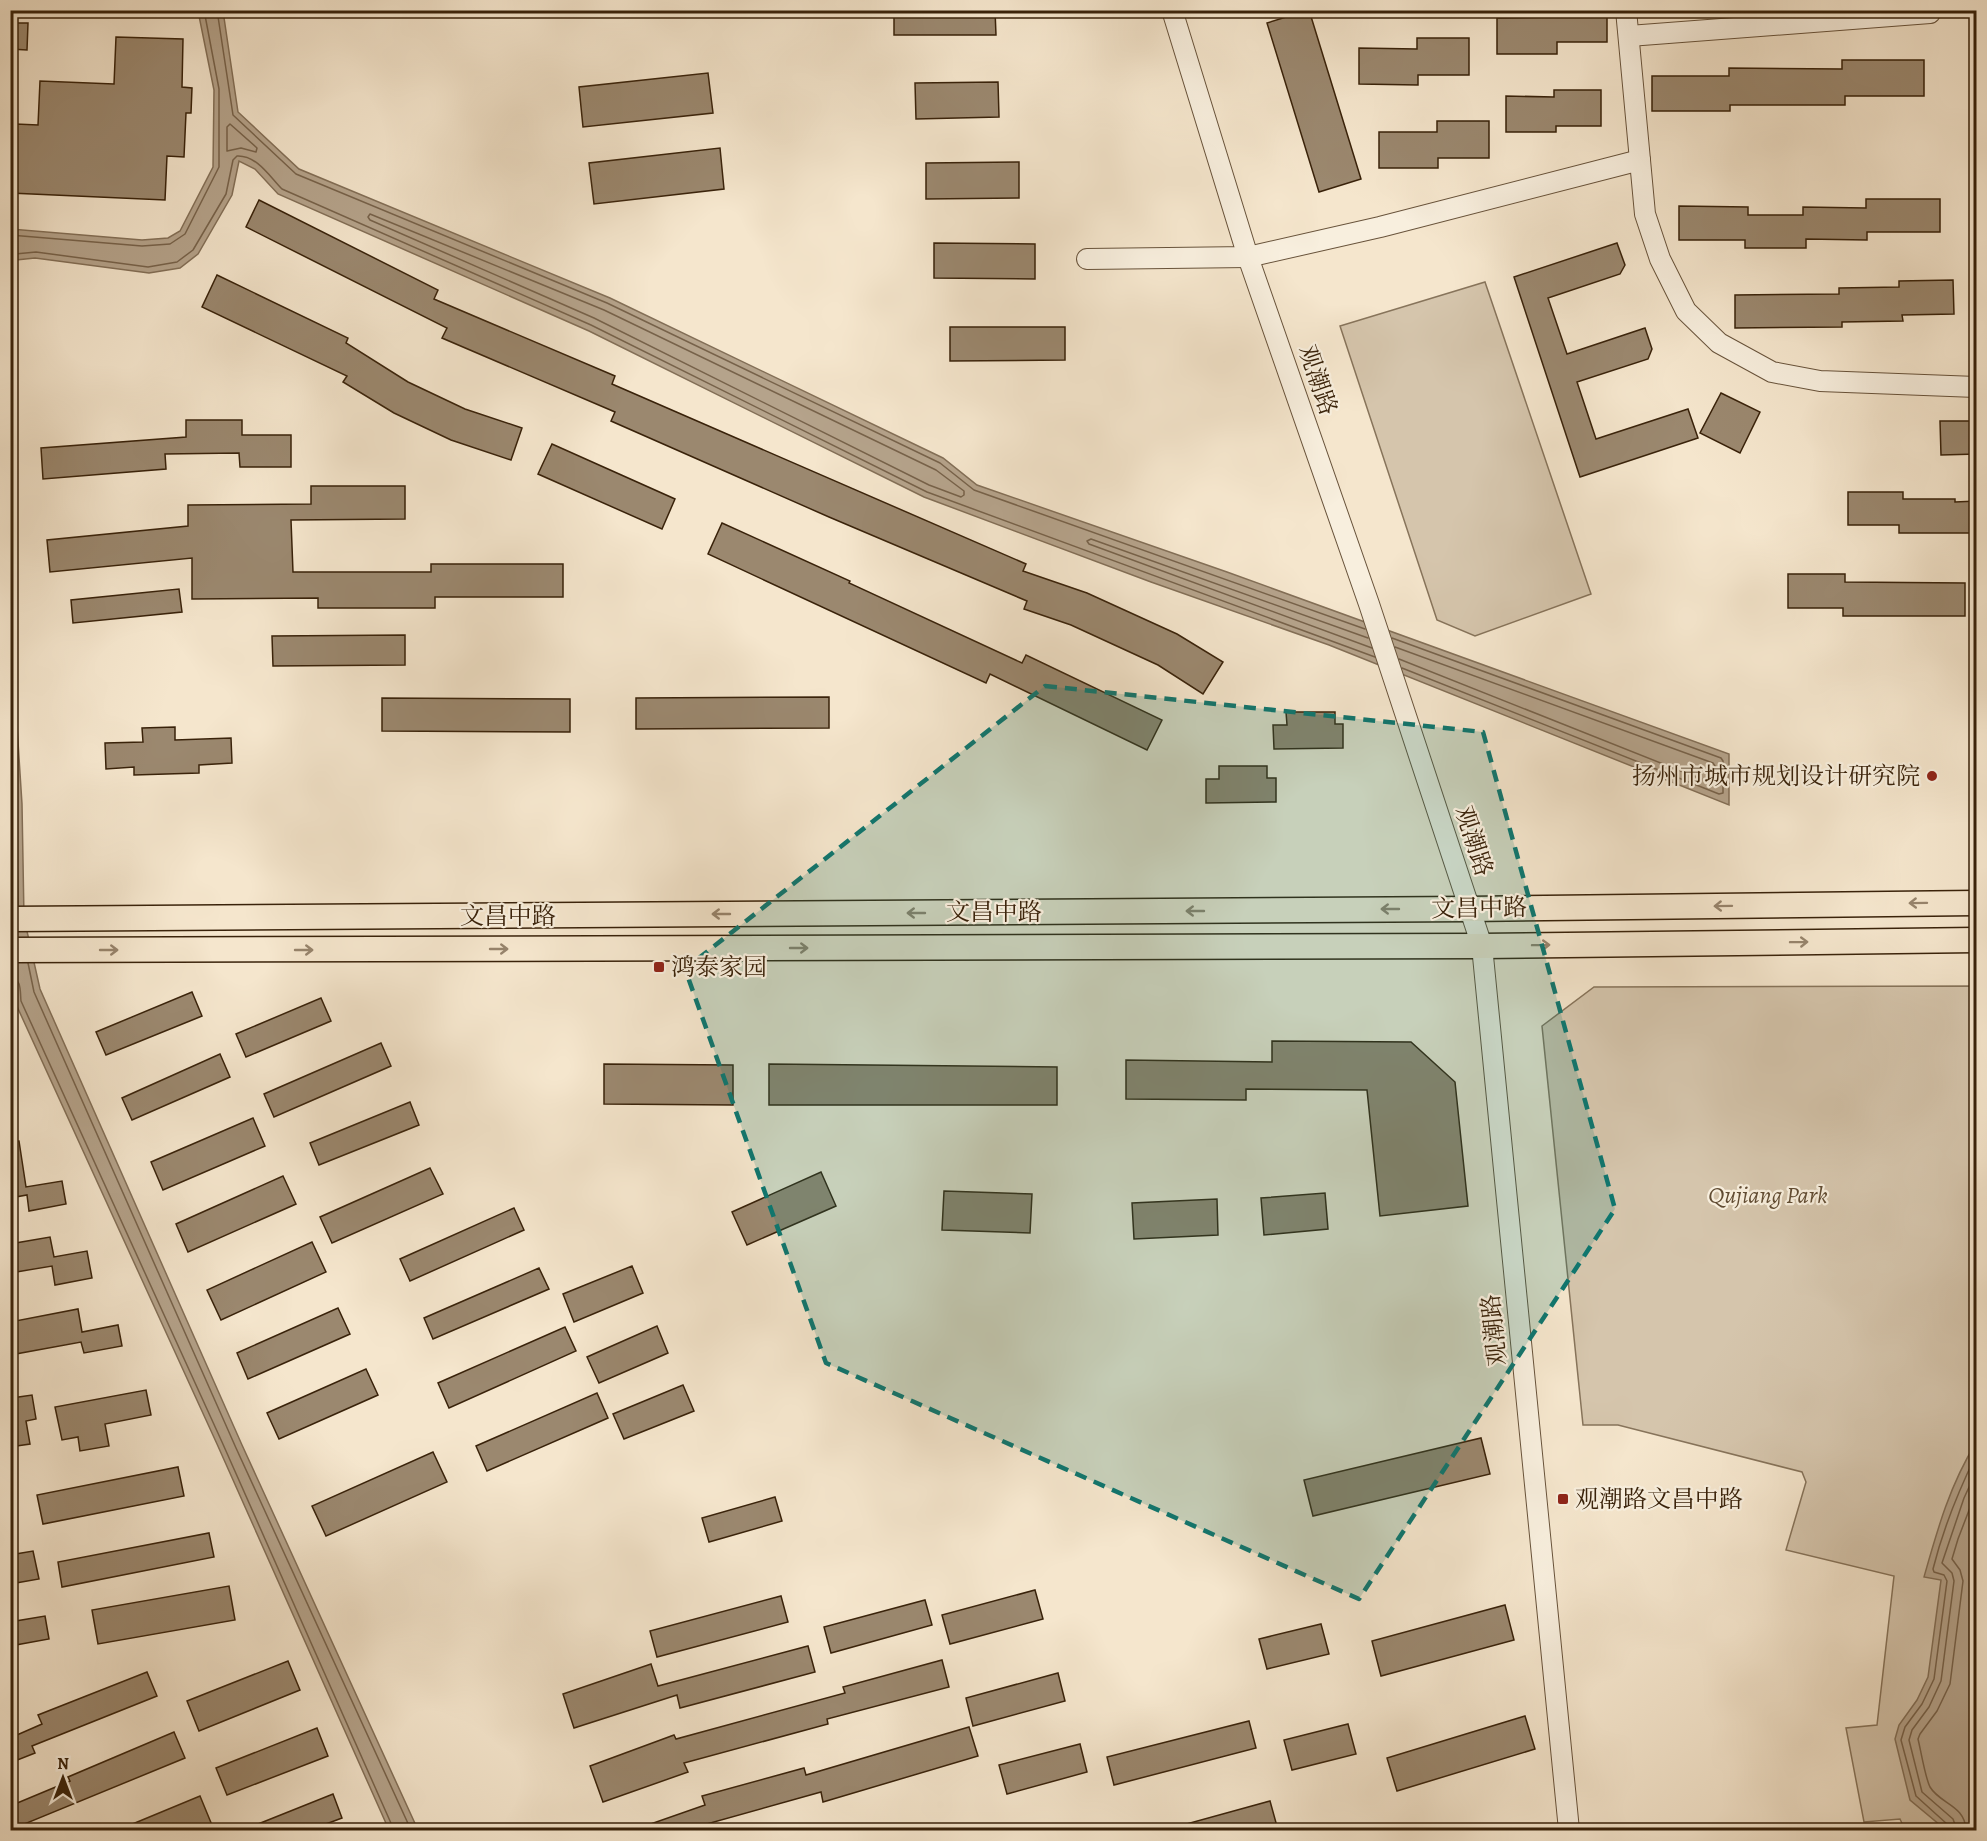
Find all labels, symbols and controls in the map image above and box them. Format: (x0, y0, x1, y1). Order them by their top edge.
street label: 观潮路 (1291, 341, 1345, 419)
place label: 扬州市城市规划设计研究院 (1632, 760, 1920, 792)
marker: 扬州市城市规划设计研究院 (1925, 769, 1939, 783)
street label: 观潮路 (1448, 802, 1500, 880)
street label: 文昌中路 (1431, 891, 1527, 925)
street label: 文昌中路 (946, 896, 1042, 928)
one-way arrow (1909, 897, 1929, 909)
street label: 文昌中路 (460, 900, 556, 932)
one-way arrow (1714, 900, 1734, 912)
one-way arrow (1381, 903, 1401, 915)
one-way arrow (1186, 905, 1206, 917)
one-way arrow (907, 907, 927, 919)
one-way arrow (712, 908, 732, 920)
one-way arrow (1788, 936, 1808, 948)
one-way arrow (1530, 940, 1550, 951)
one-way arrow (788, 942, 808, 954)
one-way arrow (488, 943, 508, 955)
one-way arrow (98, 944, 118, 956)
one-way arrow (293, 944, 313, 956)
place label: 鸿泰家园 (671, 951, 767, 983)
marker: 鸿泰家园 (652, 960, 666, 974)
park label: Qujiang Park (1708, 1179, 1828, 1211)
street label: 观潮路 (1474, 1293, 1514, 1367)
place label: 观潮路文昌中路 (1575, 1483, 1743, 1515)
marker: 观潮路文昌中路 (1556, 1492, 1570, 1506)
north arrow (33, 1748, 93, 1808)
text: N (57, 1753, 69, 1775)

